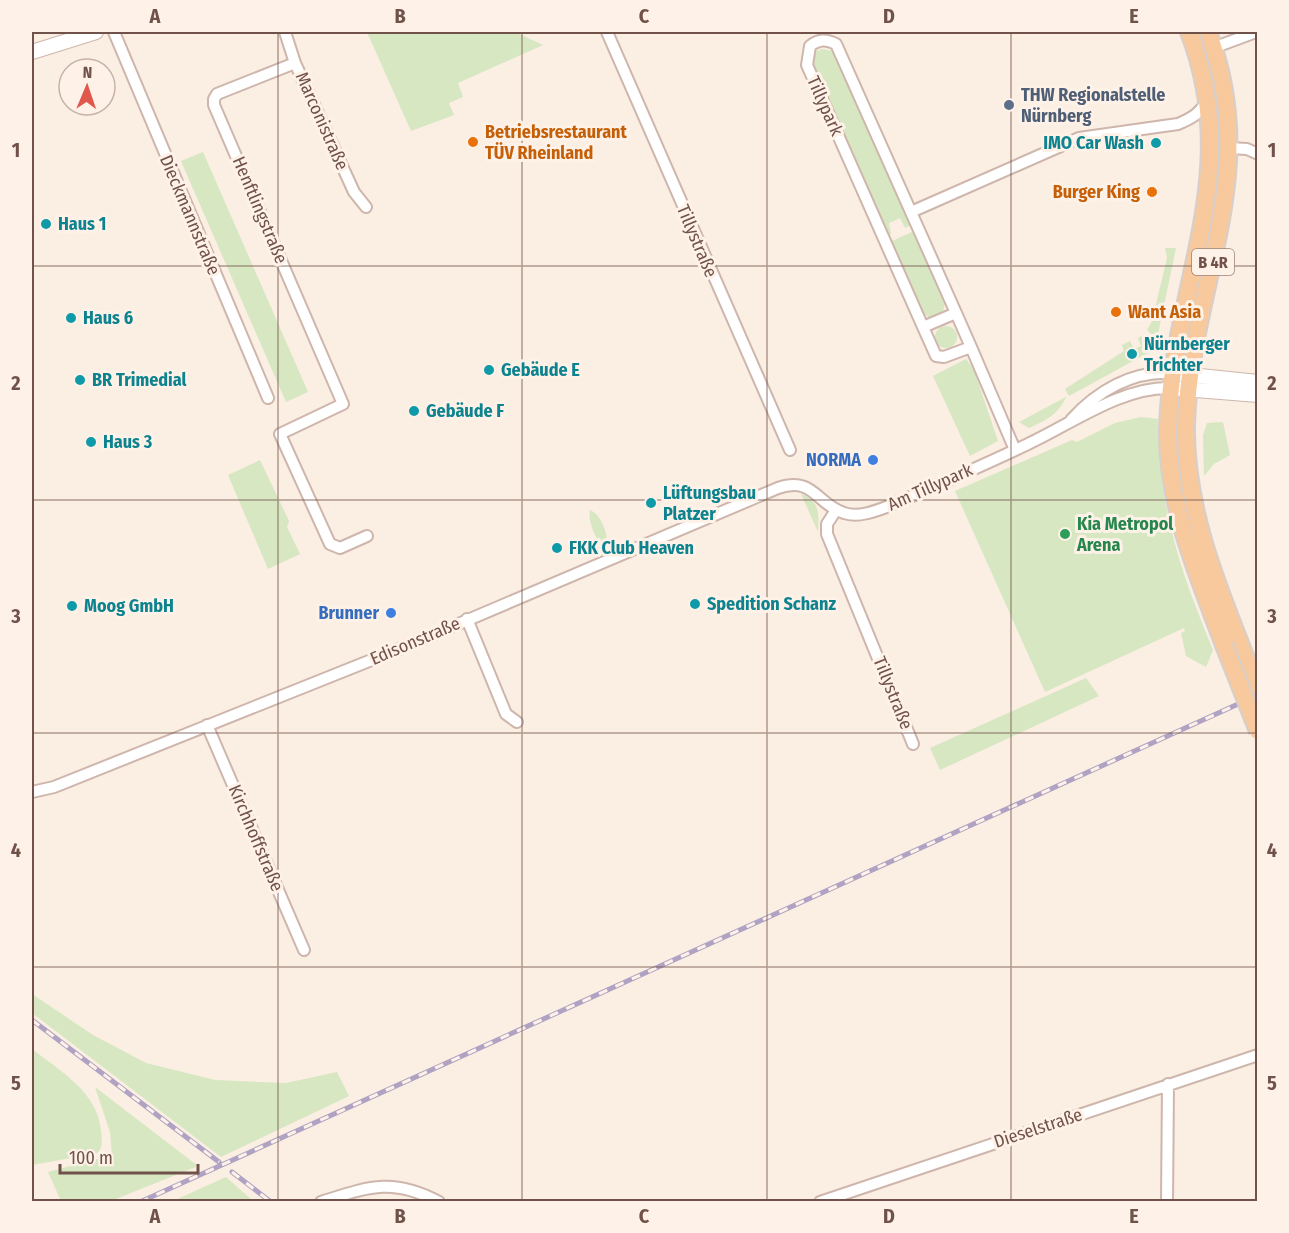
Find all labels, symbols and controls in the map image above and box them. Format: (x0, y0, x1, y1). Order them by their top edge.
text: A (149, 4, 162, 28)
text: B (394, 4, 406, 28)
text: C (639, 4, 650, 28)
text: D (883, 4, 895, 28)
text: E (1129, 4, 1139, 28)
north arrow (57, 57, 117, 117)
text: N (82, 63, 93, 82)
street label: Marconistraße (291, 69, 353, 173)
street label: Tillypark (802, 73, 848, 140)
place label: THW Regionalstelle Nürnberg (1021, 84, 1166, 127)
marker: THW Regionalstelle Nürnberg (1002, 98, 1016, 112)
place label: Betriebsrestaurant TÜV Rheinland (485, 121, 628, 164)
place label: IMO Car Wash (1043, 132, 1144, 154)
marker: Betriebsrestaurant TÜV Rheinland (466, 135, 480, 149)
marker: IMO Car Wash (1149, 136, 1163, 150)
text: 1 (12, 138, 20, 162)
text: 1 (1268, 138, 1276, 162)
street label: Dieckmannstraße (155, 152, 225, 278)
street label: Henftlingstraße (228, 153, 292, 267)
place label: Burger King (1053, 181, 1140, 203)
marker: Burger King (1145, 185, 1159, 199)
street label: Tillystraße (672, 201, 722, 281)
place label: Haus 1 (58, 213, 106, 235)
marker: Haus 1 (39, 217, 53, 231)
road number: B 4R (1192, 249, 1234, 275)
place label: Want Asia (1128, 301, 1201, 323)
marker: Want Asia (1109, 305, 1123, 319)
place label: Haus 6 (83, 307, 133, 329)
marker: Haus 6 (64, 311, 78, 325)
place label: Nürnberger Trichter (1144, 333, 1230, 376)
marker: Nürnberger Trichter (1125, 347, 1139, 361)
place label: Gebäude E (501, 359, 580, 381)
marker: Gebäude E (482, 363, 496, 377)
place label: BR Trimedial (92, 369, 187, 391)
text: 2 (10, 371, 21, 395)
text: 2 (1266, 371, 1277, 395)
marker: BR Trimedial (73, 373, 87, 387)
place label: Gebäude F (426, 400, 504, 422)
marker: Gebäude F (407, 404, 421, 418)
place label: Haus 3 (103, 431, 153, 453)
marker: Haus 3 (84, 435, 98, 449)
place label: NORMA (806, 449, 861, 471)
marker: NORMA (866, 453, 880, 467)
street label: Am Tillypark (884, 458, 976, 515)
place label: Lüftungsbau Platzer (663, 482, 756, 525)
marker: Lüftungsbau Platzer (644, 496, 658, 510)
place label: Kia Metropol Arena (1076, 513, 1173, 556)
marker: Kia Metropol Arena (1058, 527, 1072, 541)
place label: FKK Club Heaven (569, 537, 694, 559)
marker: FKK Club Heaven (550, 541, 564, 555)
place label: Spedition Schanz (707, 593, 836, 615)
place label: Moog GmbH (84, 595, 174, 617)
marker: Spedition Schanz (688, 597, 702, 611)
marker: Moog GmbH (65, 599, 79, 613)
place label: Brunner (318, 602, 379, 624)
text: 3 (10, 604, 21, 628)
text: 3 (1266, 604, 1277, 628)
marker: Brunner (384, 606, 398, 620)
street label: Edisonstraße (367, 612, 463, 670)
street label: Tillystraße (868, 653, 918, 733)
street label: Kirchhoffstraße (224, 781, 288, 895)
text: 4 (11, 838, 21, 862)
text: 4 (1267, 838, 1277, 862)
text: 5 (11, 1071, 21, 1095)
text: 5 (1267, 1071, 1277, 1095)
street label: Dieselstraße (991, 1103, 1085, 1153)
scale bar (60, 1137, 198, 1175)
text: 100 m (69, 1147, 113, 1169)
text: A (149, 1204, 162, 1228)
text: B (394, 1204, 406, 1228)
text: C (639, 1204, 650, 1228)
text: D (883, 1204, 895, 1228)
text: E (1129, 1204, 1139, 1228)

